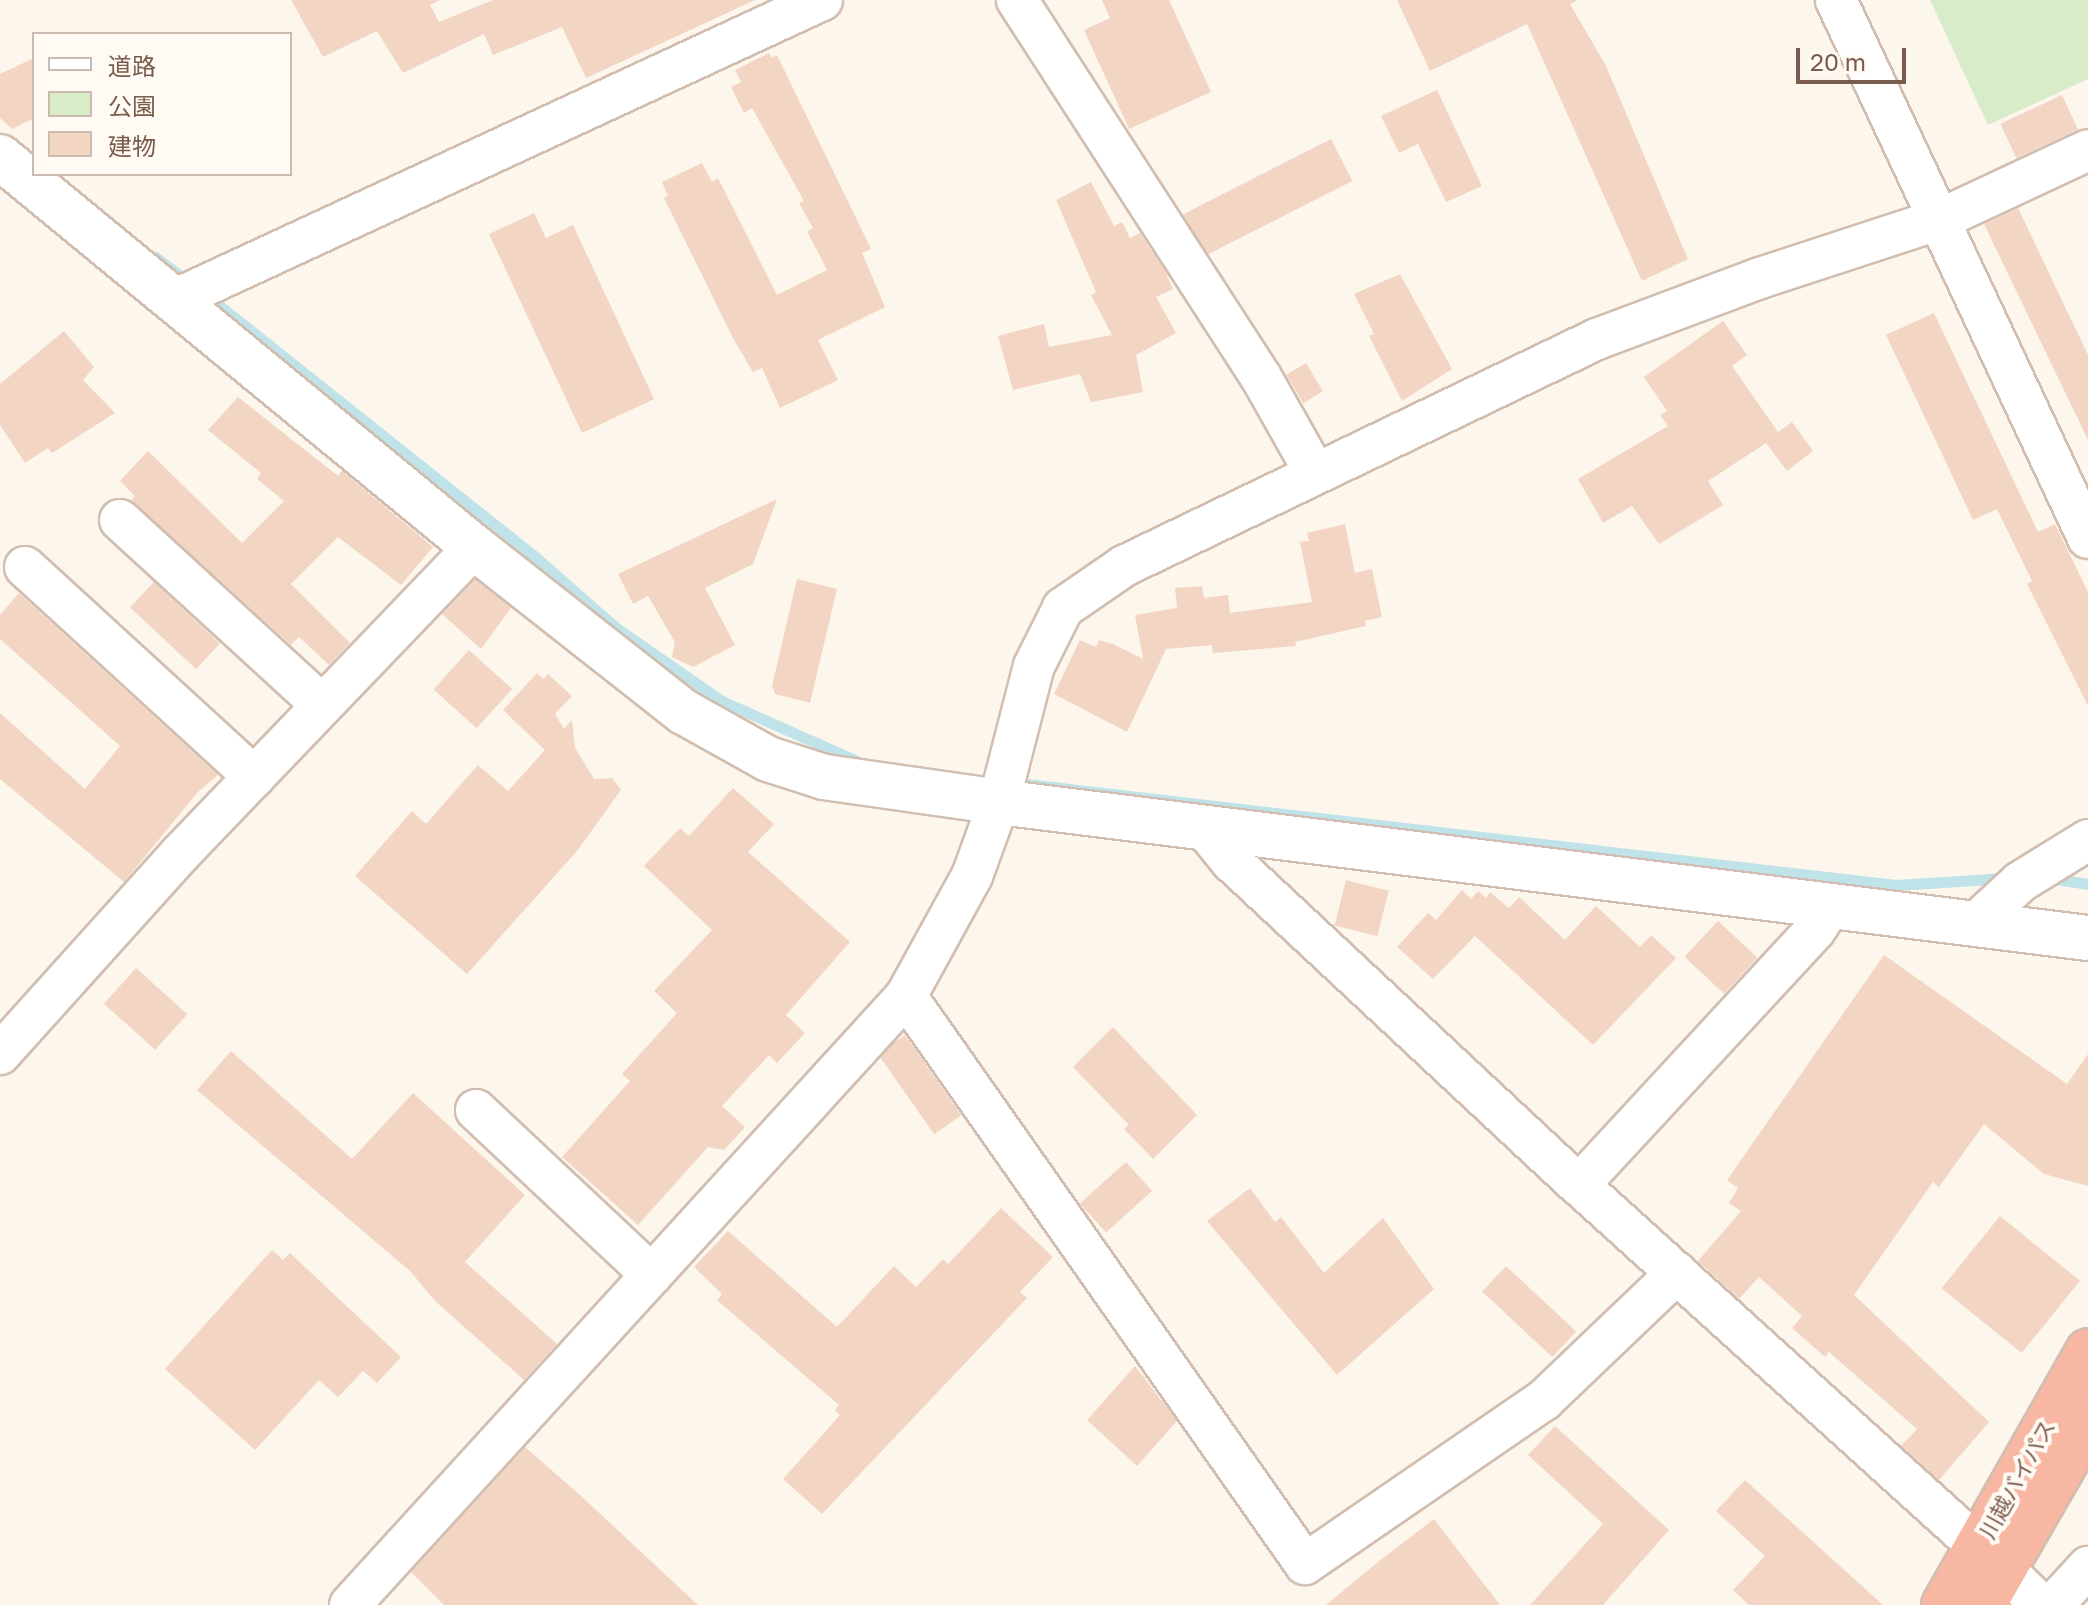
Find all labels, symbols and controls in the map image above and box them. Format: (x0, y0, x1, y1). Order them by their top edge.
legend (32, 32, 292, 176)
scale bar (1800, 32, 1910, 82)
text: 20 m (1810, 47, 1866, 76)
text: 道路 (108, 51, 156, 80)
text: 公園 (108, 91, 156, 120)
text: 建物 (108, 131, 156, 160)
street label: 川越バイパス (1973, 1415, 2061, 1543)

